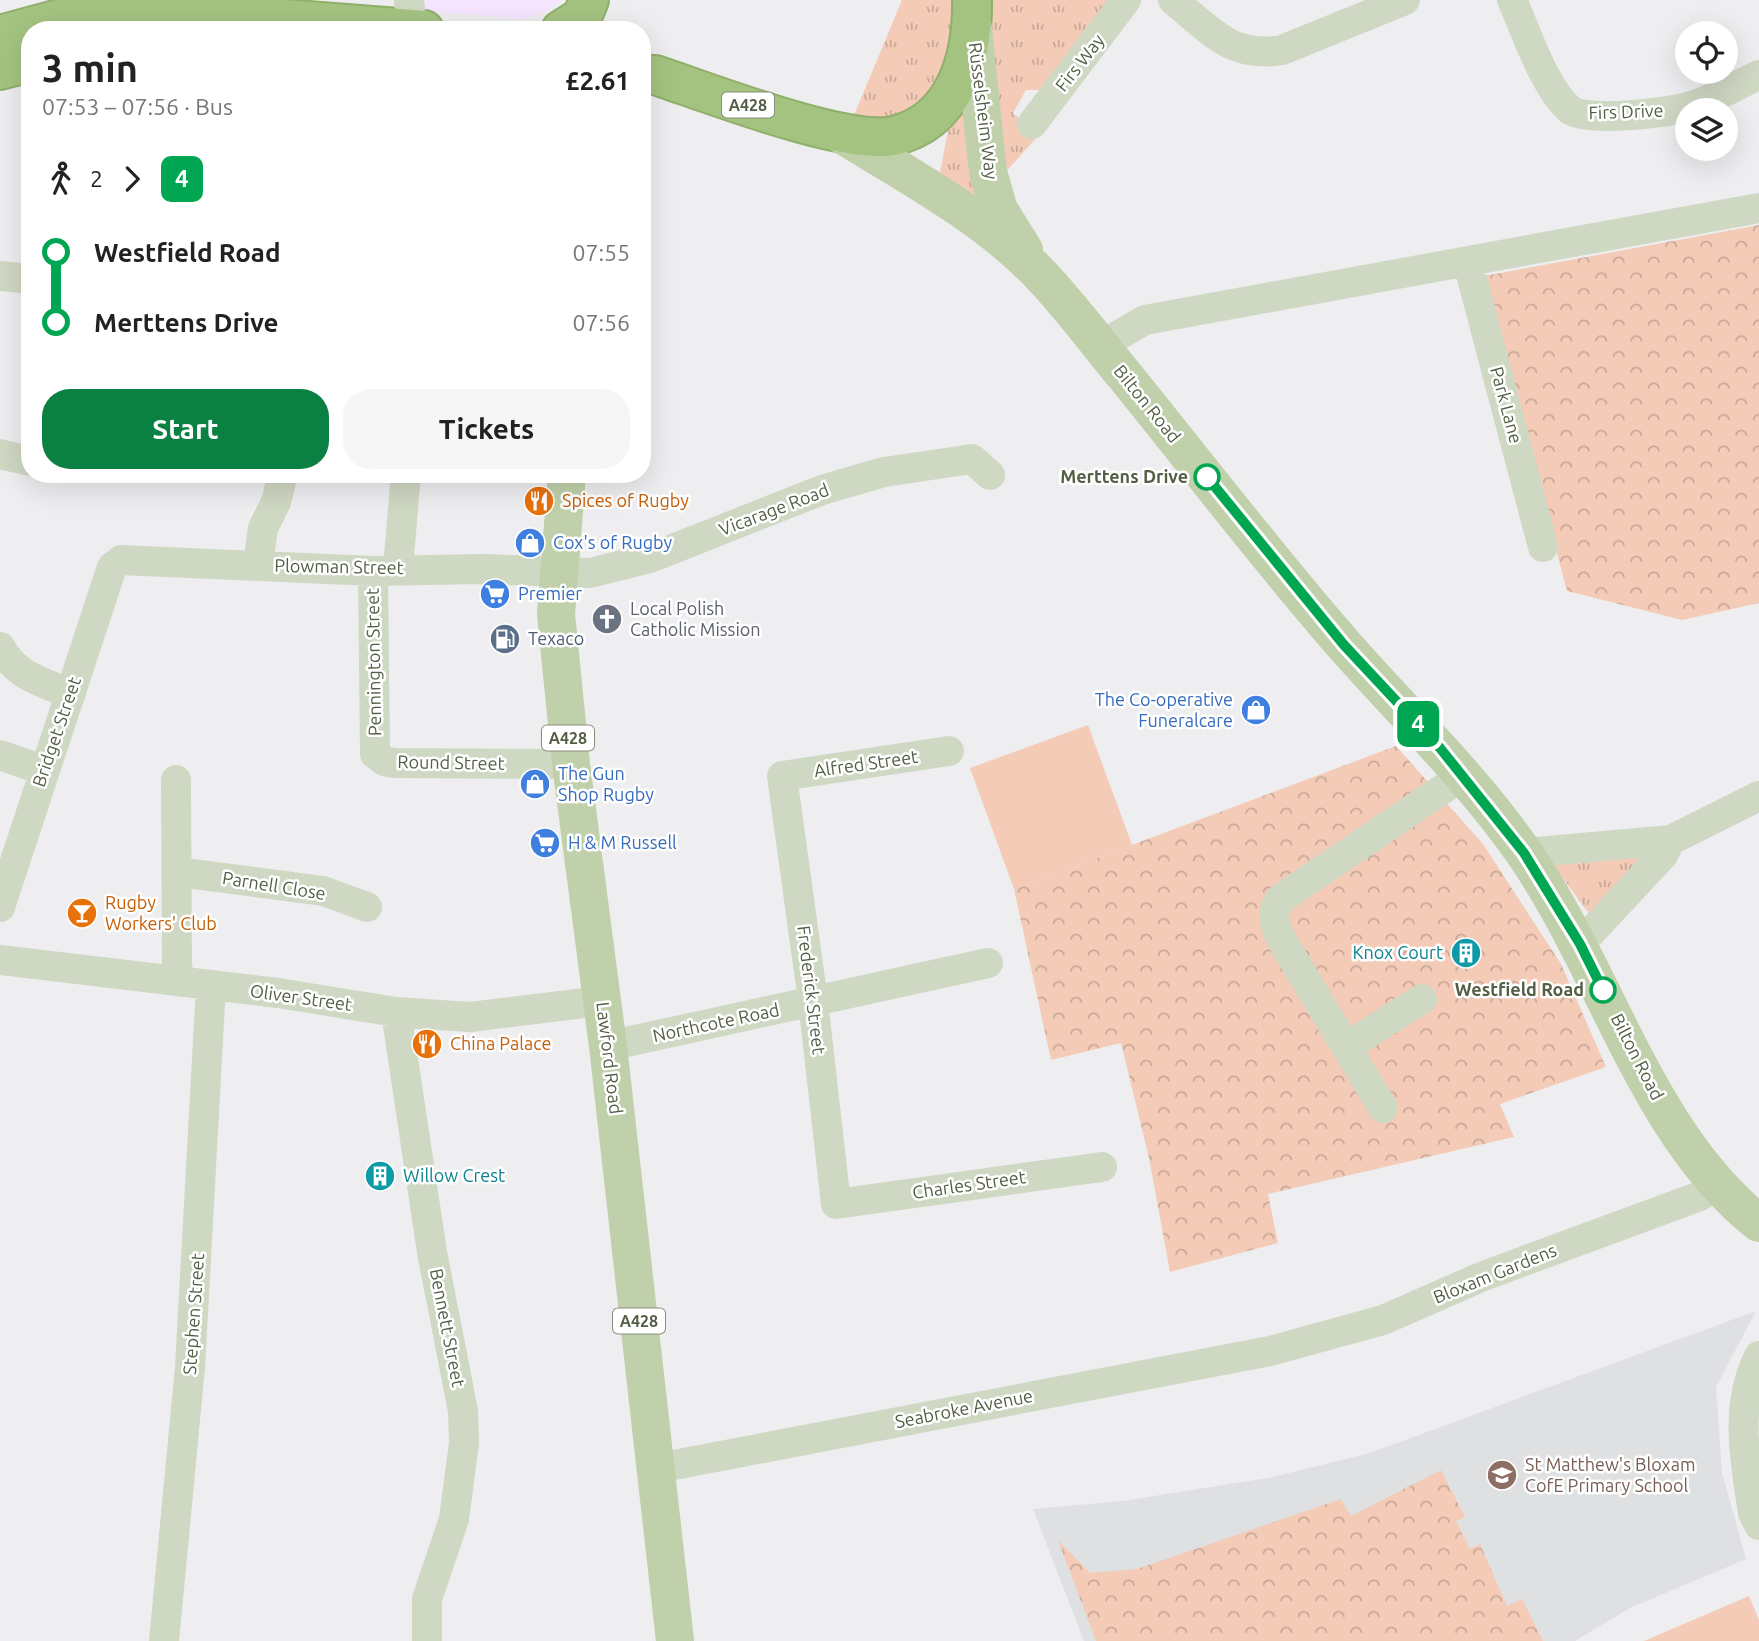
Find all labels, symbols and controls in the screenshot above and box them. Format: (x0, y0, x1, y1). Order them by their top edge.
map controls (1675, 21, 1738, 161)
button: locate (1675, 21, 1738, 84)
street label: Firs Way (1051, 30, 1108, 95)
street label: Rüsselsheim Way (966, 41, 1002, 181)
text: 3 min (42, 47, 138, 89)
text: £2.61 (565, 66, 630, 95)
road number: A428 (722, 92, 774, 118)
text: 07:53 – 07:56 · Bus (42, 94, 233, 119)
button: layers (1675, 98, 1738, 161)
street label: Firs Drive (1588, 100, 1664, 122)
icon: walk (42, 160, 80, 198)
icon: forward (113, 160, 151, 198)
text: 4 (175, 165, 189, 192)
text: 2 (90, 166, 103, 191)
text: Westfield Road (94, 238, 281, 267)
text: 07:55 (572, 240, 630, 265)
text: Merttens Drive (94, 308, 279, 337)
text: 07:56 (572, 310, 630, 335)
street label: Bilton Road (1110, 361, 1185, 446)
street label: Park Lane (1487, 364, 1527, 445)
button: Start (42, 389, 329, 469)
button: Tickets (343, 389, 630, 469)
marker: Merttens Drive (1194, 464, 1220, 490)
place label: Merttens Drive (1060, 466, 1188, 486)
street label: Vicarage Road (716, 479, 831, 539)
restaurant icon: Spices of Rugby (522, 484, 556, 518)
place label: Spices of Rugby (562, 490, 689, 510)
shop icon: Cox's of Rugby (513, 526, 547, 560)
place label: Cox's of Rugby (553, 532, 673, 552)
street label: Plowman Street (274, 555, 404, 577)
supermarket icon: Premier (478, 577, 512, 611)
place label: Premier (518, 583, 582, 603)
street label: Pennington Street (362, 588, 384, 736)
place label: Local Polish Catholic Mission (630, 598, 761, 639)
church icon: Local Polish Catholic Mission (590, 602, 624, 636)
fuel station icon: Texaco (488, 622, 522, 656)
place label: Texaco (528, 628, 584, 648)
street label: Bridget Street (28, 674, 84, 789)
place label: The Co-operative Funeralcare (1095, 689, 1233, 730)
shop icon: The Co-operative Funeralcare (1239, 693, 1273, 727)
line badge: 4 (1395, 701, 1441, 747)
text: 4 (1411, 710, 1425, 737)
road number: A428 (542, 726, 594, 750)
street label: Alfred Street (813, 746, 919, 780)
street label: Round Street (397, 751, 505, 773)
place label: The Gun Shop Rugby (558, 763, 654, 804)
shop icon: The Gun Shop Rugby (518, 767, 552, 801)
supermarket icon: H & M Russell (528, 826, 562, 860)
place label: H & M Russell (568, 832, 677, 852)
street label: Parnell Close (221, 867, 327, 903)
place label: Rugby Workers' Club (105, 892, 217, 933)
bar icon: Rugby Workers' Club (65, 896, 99, 930)
street label: Frederick Street (794, 924, 830, 1055)
building icon: Knox Court (1449, 936, 1483, 970)
place label: Knox Court (1352, 942, 1443, 962)
marker: Westfield Road (1590, 977, 1616, 1003)
place label: Westfield Road (1455, 979, 1584, 999)
street label: Oliver Street (249, 980, 353, 1014)
street label: Northcote Road (651, 999, 781, 1045)
street label: Lawford Road (593, 1001, 627, 1115)
street label: Bilton Road (1608, 1010, 1668, 1103)
restaurant icon: China Palace (410, 1027, 444, 1061)
place label: China Palace (450, 1033, 551, 1053)
building icon: Willow Crest (363, 1159, 397, 1193)
place label: Willow Crest (403, 1165, 505, 1185)
street label: Charles Street (911, 1166, 1027, 1202)
street label: Bloxam Gardens (1430, 1239, 1559, 1307)
street label: Stephen Street (179, 1252, 207, 1375)
street label: Bennett Street (427, 1267, 469, 1389)
road number: A428 (613, 1308, 665, 1334)
street label: Seabroke Avenue (893, 1385, 1034, 1431)
place label: St Matthew's Bloxam CofE Primary School (1525, 1454, 1695, 1495)
school or university icon: St Matthew's Bloxam CofE Primary School (1485, 1458, 1519, 1492)

